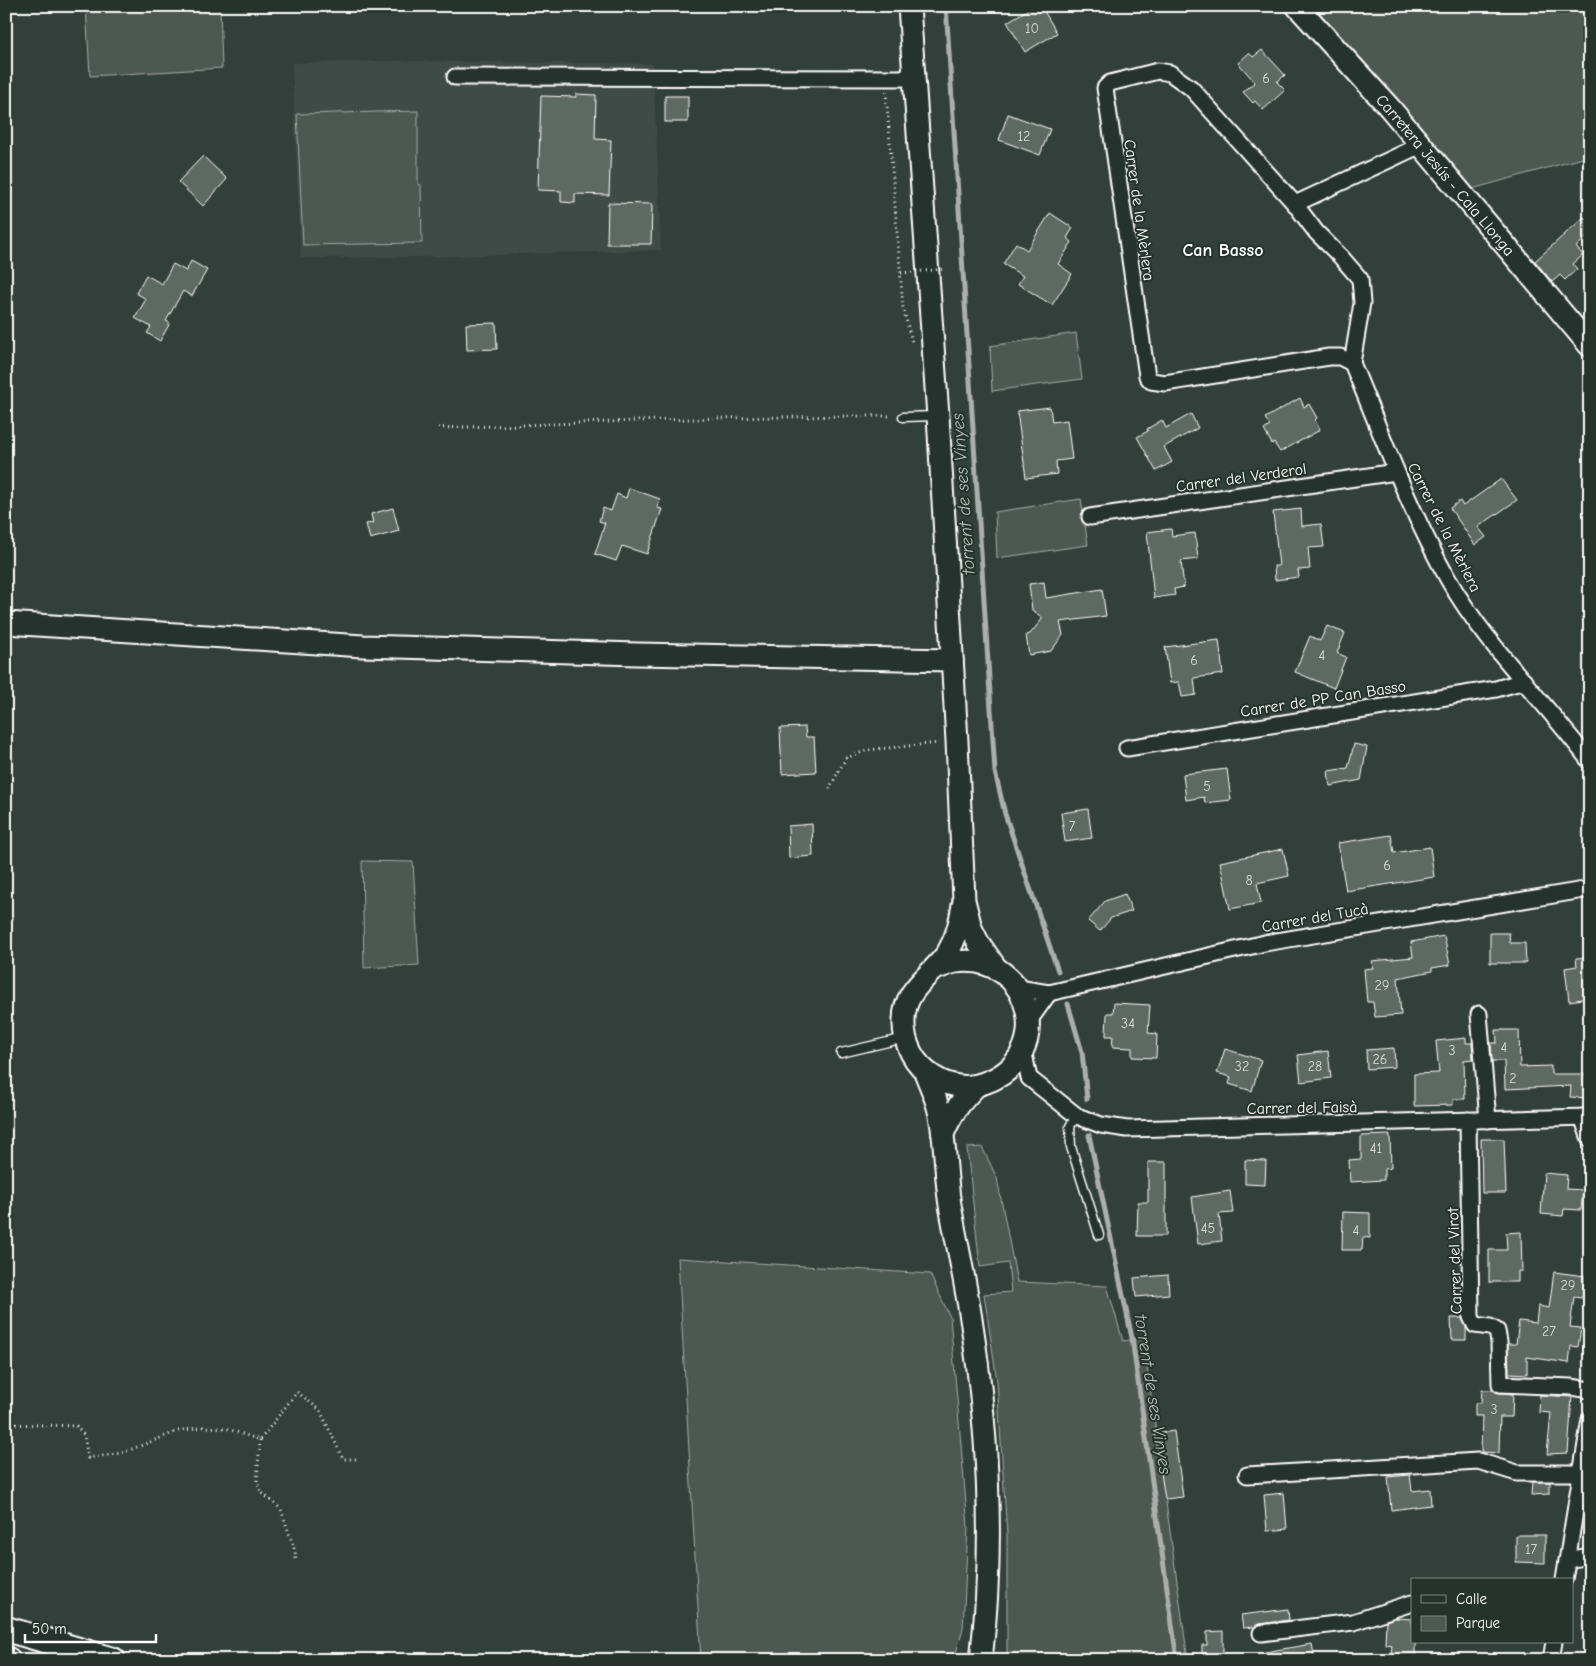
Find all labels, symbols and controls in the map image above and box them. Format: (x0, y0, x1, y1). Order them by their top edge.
house number: 10 (1025, 20, 1039, 37)
house number: 6 (1262, 70, 1270, 87)
street label: Carretera Jesús - Cala Llonga (1372, 91, 1518, 260)
house number: 12 (1018, 128, 1030, 145)
street label: Carrer de la Mèrlera (1120, 138, 1158, 282)
district label: Can Basso (1183, 240, 1263, 261)
water label: torrent de ses Vinyes (947, 412, 980, 576)
street label: Carrer del Verderol (1175, 460, 1308, 496)
street label: Carrer de la Mèrlera (1404, 460, 1485, 595)
house number: 4 (1319, 647, 1326, 664)
house number: 6 (1190, 652, 1198, 669)
street label: Carrer de PP Can Basso (1239, 677, 1407, 721)
house number: 5 (1203, 778, 1211, 795)
house number: 7 (1069, 818, 1076, 835)
house number: 6 (1383, 857, 1391, 874)
house number: 8 (1245, 872, 1253, 889)
street label: Carrer del Tucà (1260, 900, 1370, 936)
house number: 29 (1375, 977, 1389, 994)
house number: 34 (1121, 1015, 1135, 1032)
house number: 4 (1501, 1039, 1508, 1056)
house number: 3 (1448, 1042, 1456, 1059)
house number: 26 (1373, 1051, 1387, 1068)
house number: 32 (1235, 1058, 1249, 1075)
house number: 28 (1308, 1058, 1322, 1075)
house number: 2 (1509, 1070, 1517, 1087)
street label: Carrer del Faisà (1247, 1098, 1357, 1118)
house number: 41 (1370, 1140, 1382, 1157)
street label: Carrer del Virot (1444, 1207, 1466, 1315)
house number: 45 (1201, 1220, 1215, 1237)
house number: 4 (1353, 1222, 1360, 1239)
house number: 29 (1561, 1277, 1575, 1294)
water label: torrent de ses Vinyes (1129, 1312, 1176, 1476)
house number: 27 (1542, 1323, 1556, 1340)
house number: 3 (1490, 1401, 1498, 1418)
house number: 17 (1525, 1541, 1537, 1558)
legend (1411, 1578, 1574, 1644)
text: Calle (1456, 1590, 1488, 1608)
scale bar (25, 1611, 156, 1643)
text: Parque (1456, 1614, 1501, 1632)
text: 50 m (32, 1620, 67, 1638)

